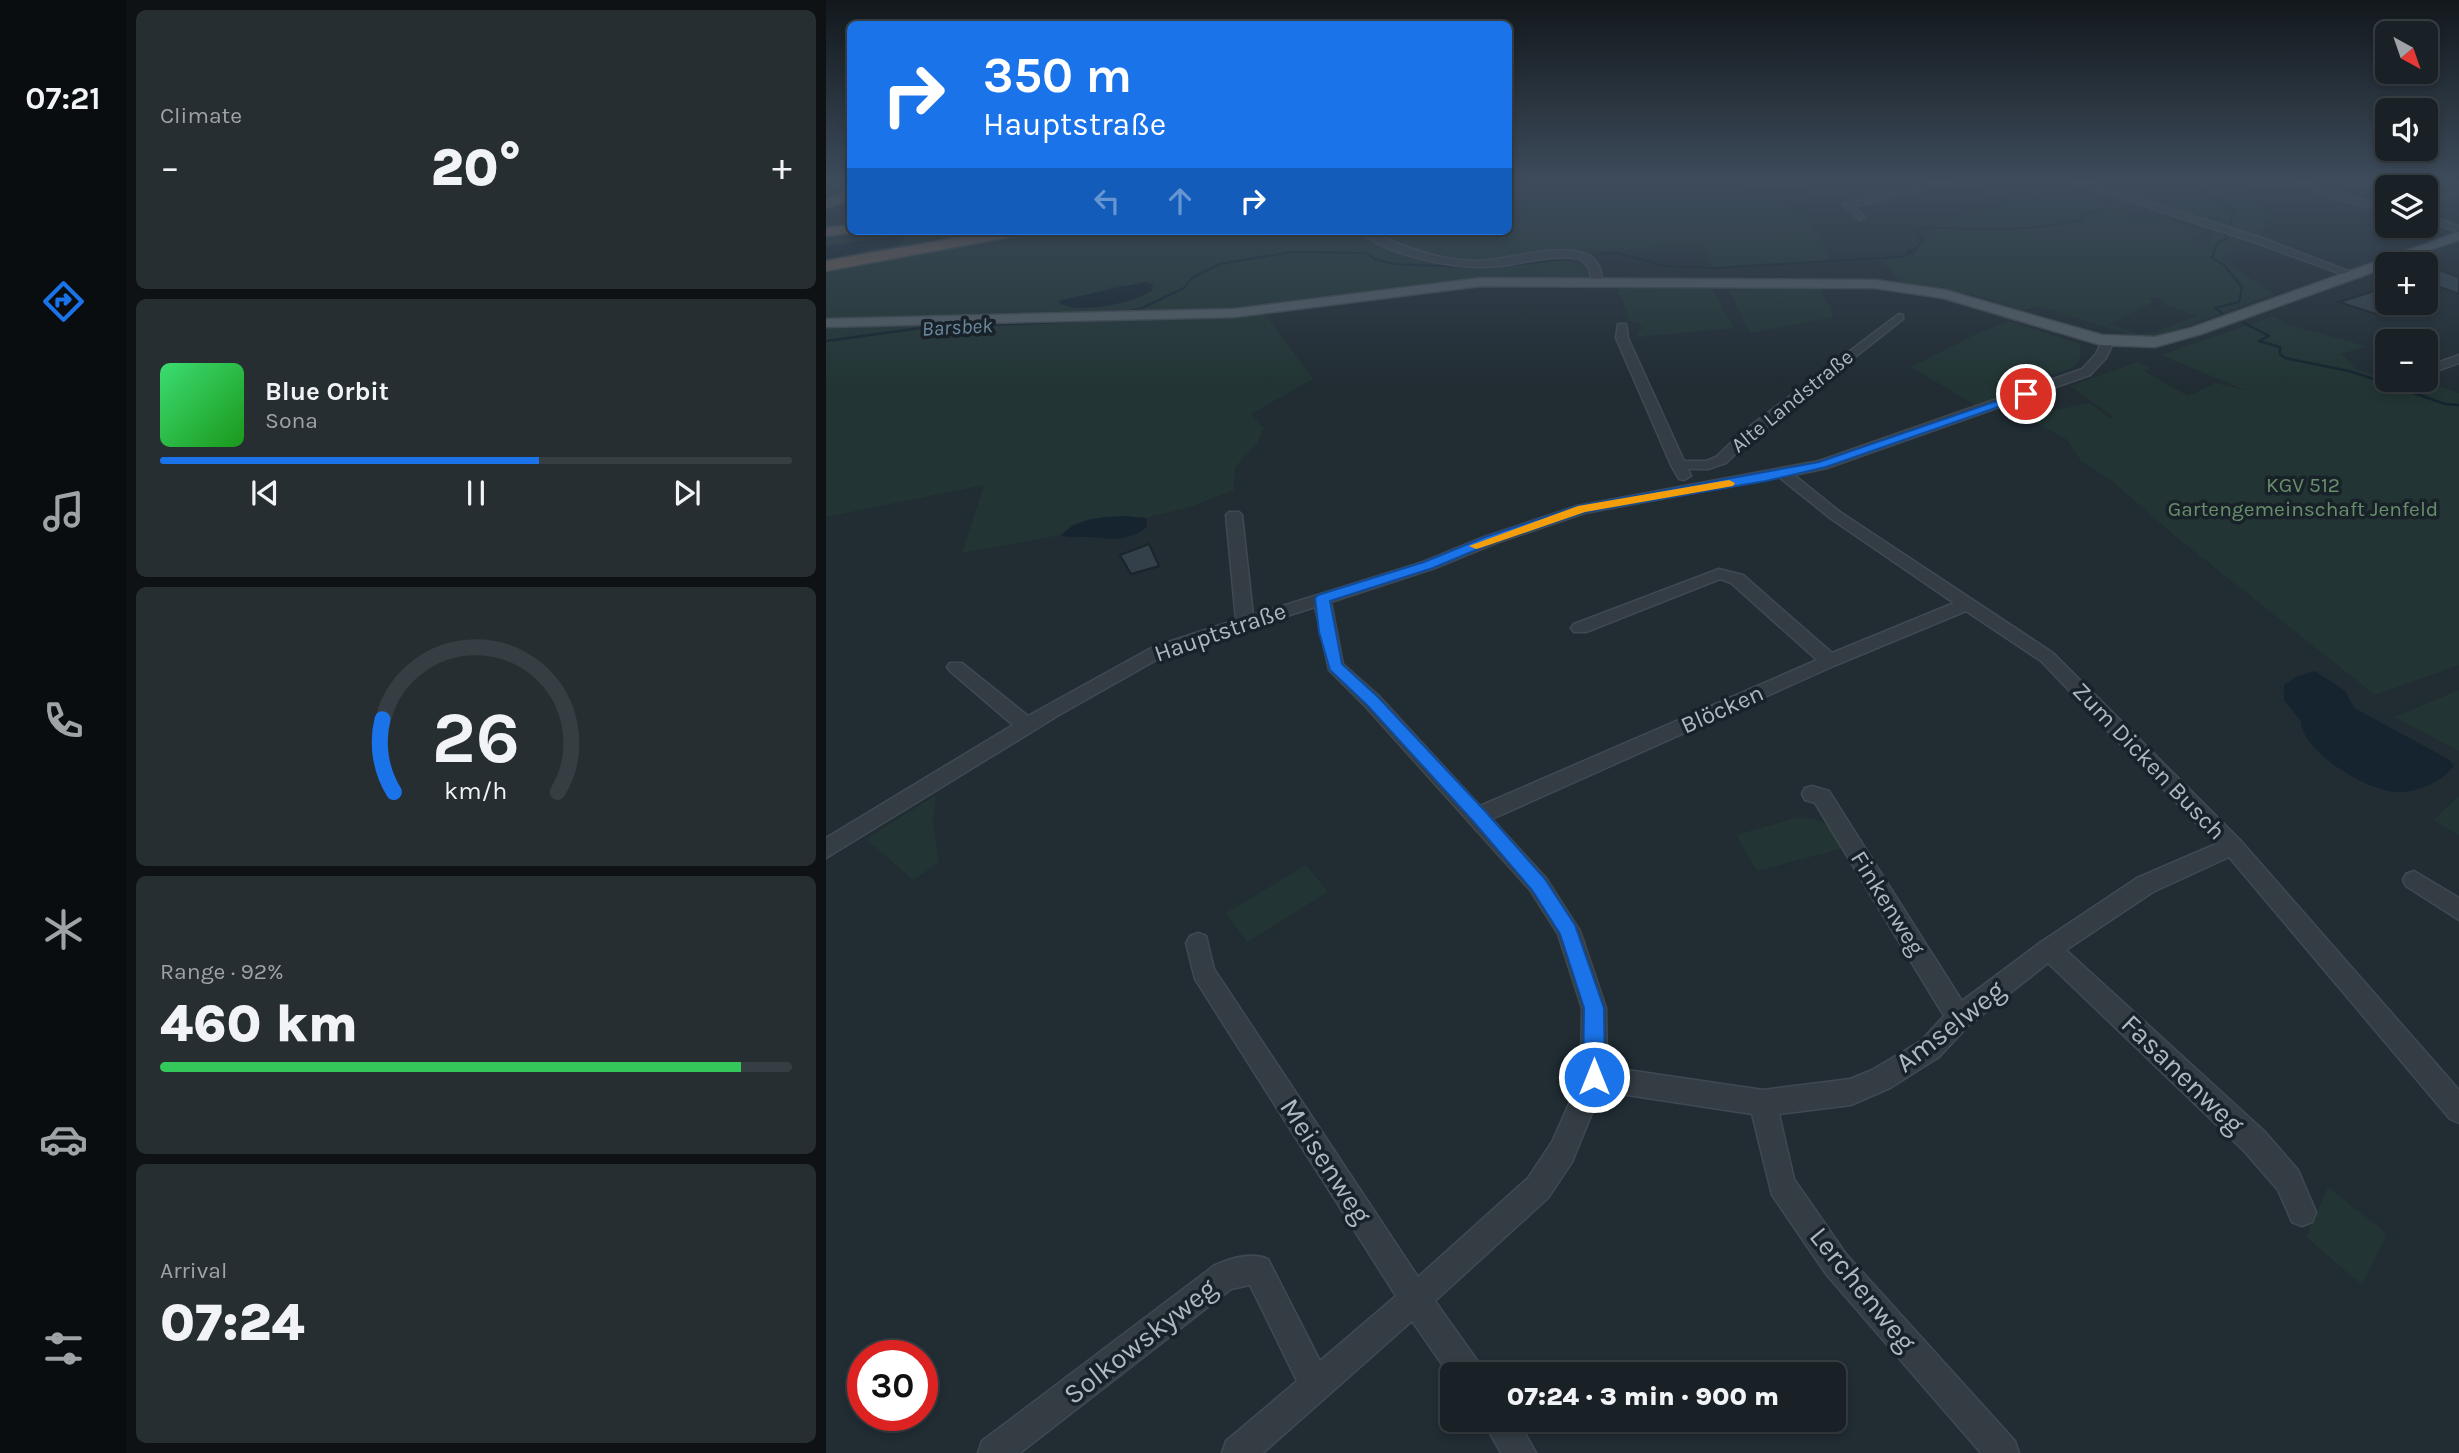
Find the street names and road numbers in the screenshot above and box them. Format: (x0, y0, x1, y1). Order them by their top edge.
street label: Alte Landstraße (1726, 345, 1858, 457)
street label: Hauptstraße (1150, 596, 1290, 668)
street label: Zum Dicken Busch (2067, 677, 2231, 845)
street label: Blöcken (1676, 678, 1768, 740)
street label: Finkenweg (1845, 846, 1931, 961)
street label: Amselweg (1889, 973, 2011, 1079)
street label: Fasanenweg (2115, 1007, 2251, 1141)
street label: Meisenweg (1273, 1092, 1379, 1230)
street label: Lerchenweg (1803, 1220, 1923, 1358)
street label: Solkowskyweg (1057, 1271, 1223, 1411)

